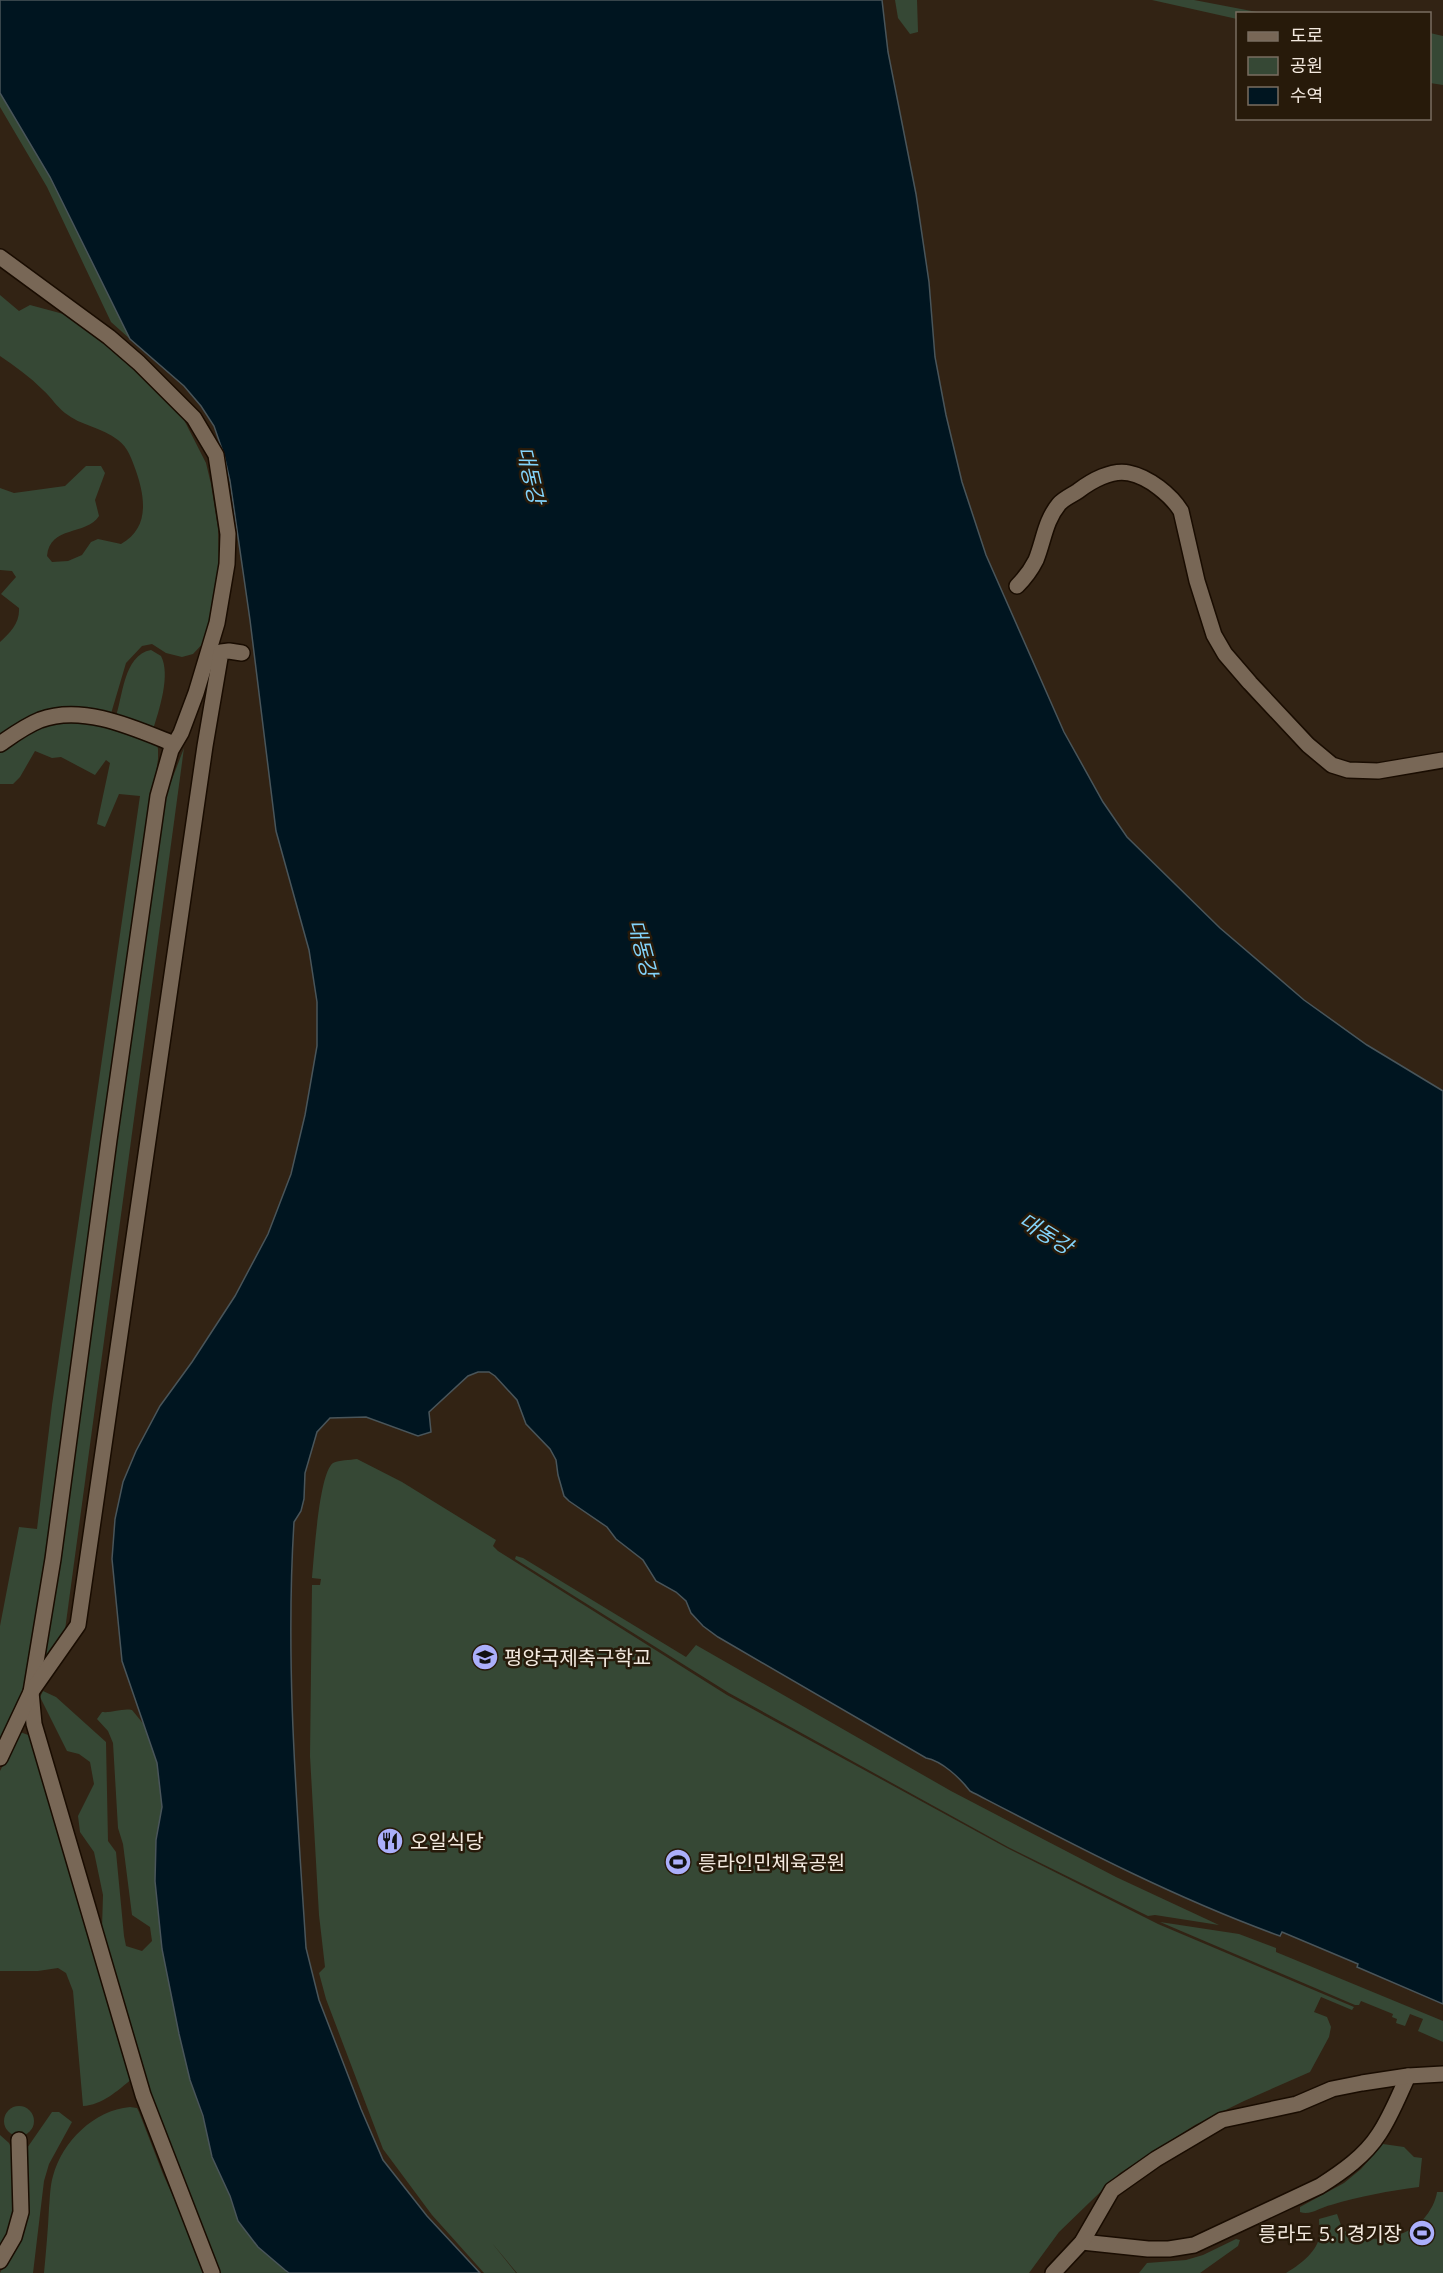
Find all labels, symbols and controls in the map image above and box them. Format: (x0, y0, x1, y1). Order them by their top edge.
legend (1236, 12, 1431, 120)
text: 도로 (1290, 23, 1323, 47)
text: 공원 (1290, 53, 1323, 77)
text: 수역 (1290, 83, 1323, 107)
water label: 대동강 (511, 444, 552, 509)
water label: 대동강 (622, 916, 665, 982)
water label: 대동강 (1014, 1206, 1080, 1262)
school or university icon: 평양국제축구학교 (470, 1642, 500, 1672)
place label: 평양국제축구학교 (504, 1644, 651, 1671)
restaurant icon: 오일식당 (375, 1826, 405, 1856)
place label: 오일식당 (410, 1828, 484, 1855)
sports icon: 릉라인민체육공원 (663, 1847, 693, 1877)
place label: 릉라인민체육공원 (698, 1849, 845, 1876)
sports icon: 릉라도 5.1경기장 (1407, 2218, 1437, 2248)
place label: 릉라도 5.1경기장 (1258, 2220, 1402, 2247)

